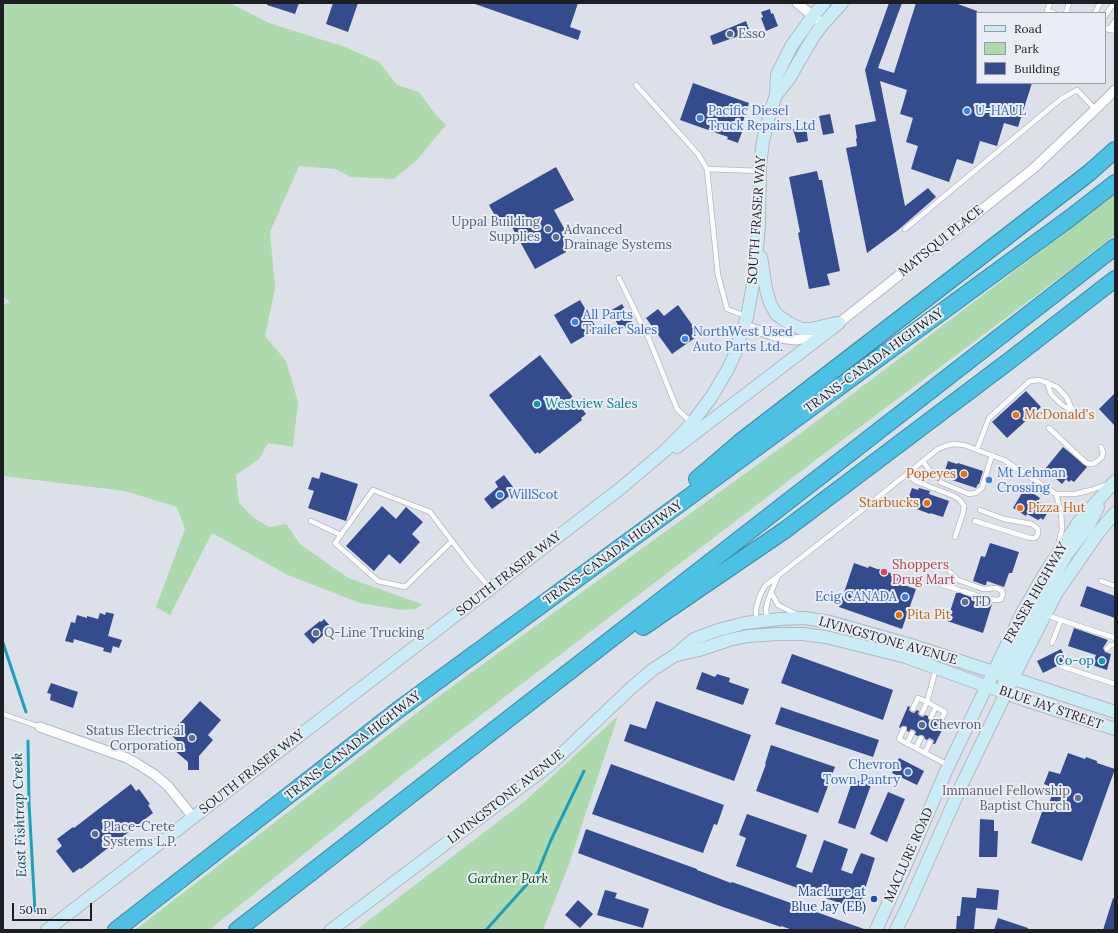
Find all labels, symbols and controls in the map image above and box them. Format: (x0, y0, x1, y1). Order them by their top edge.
legend (976, 12, 1106, 84)
text: Road (1014, 21, 1042, 36)
place label: Esso (738, 26, 766, 42)
marker: Esso (725, 29, 735, 39)
text: Park (1014, 41, 1039, 56)
text: Building (1014, 61, 1060, 76)
place label: Pacific Diesel Truck Repairs Ltd (708, 103, 815, 134)
place label: U-HAUL (975, 103, 1026, 119)
marker: U-HAUL (962, 106, 972, 116)
marker: Pacific Diesel Truck Repairs Ltd (695, 113, 705, 123)
street label: SOUTH FRASER WAY (745, 155, 769, 285)
street label: MATSQUI PLACE (896, 202, 986, 280)
place label: Uppal Building Supplies (452, 214, 540, 245)
place label: Advanced Drainage Systems (564, 222, 672, 253)
marker: Uppal Building Supplies (543, 224, 553, 234)
marker: Advanced Drainage Systems (551, 232, 561, 242)
street label: TRANS-CANADA HIGHWAY (802, 305, 946, 417)
place label: All Parts Trailer Sales (583, 307, 657, 338)
marker: All Parts Trailer Sales (570, 317, 580, 327)
place label: NorthWest Used Auto Parts Ltd. (693, 324, 793, 355)
marker: NorthWest Used Auto Parts Ltd. (680, 334, 690, 344)
place label: Westview Sales (545, 396, 637, 412)
marker: Westview Sales (532, 399, 542, 409)
place label: McDonald's (1024, 407, 1094, 423)
marker: McDonald's (1011, 410, 1021, 420)
place label: Mt Lehman Crossing (997, 465, 1066, 496)
place label: Popeyes (906, 466, 956, 482)
marker: Popeyes (959, 469, 969, 479)
marker: Mt Lehman Crossing (984, 475, 994, 485)
place label: WillScot (508, 487, 558, 503)
marker: WillScot (495, 490, 505, 500)
place label: Starbucks (859, 495, 919, 511)
street label: TRANS-CANADA HIGHWAY (541, 497, 685, 609)
marker: Starbucks (922, 498, 932, 508)
place label: Pizza Hut (1028, 500, 1086, 516)
marker: Pizza Hut (1015, 503, 1025, 513)
street label: SOUTH FRASER WAY (453, 528, 565, 620)
street label: FRASER HIGHWAY (1001, 540, 1071, 646)
place label: Shoppers Drug Mart (892, 557, 955, 588)
marker: Shoppers Drug Mart (879, 567, 889, 577)
place label: Ecig CANADA (815, 589, 897, 605)
marker: Ecig CANADA (900, 592, 910, 602)
place label: TD (973, 594, 991, 610)
marker: TD (960, 597, 970, 607)
place label: Pita Pit (907, 607, 951, 623)
marker: Pita Pit (894, 610, 904, 620)
street label: LIVINGSTONE AVENUE (817, 614, 959, 668)
place label: Q-Line Trucking (324, 625, 424, 641)
marker: Q-Line Trucking (311, 628, 321, 638)
place label: Co-op (1056, 653, 1094, 669)
marker: Co-op (1097, 656, 1107, 666)
street label: BLUE JAY STREET (997, 683, 1105, 733)
street label: TRANS-CANADA HIGHWAY (282, 688, 424, 804)
place label: Chevron (930, 717, 981, 733)
marker: Chevron (917, 720, 927, 730)
place label: Status Electrical Corporation (86, 723, 184, 754)
street label: SOUTH FRASER WAY (196, 726, 308, 818)
marker: Status Electrical Corporation (187, 733, 197, 743)
street label: LIVINGSTONE AVENUE (445, 747, 567, 847)
water label: East Fishtrap Creek (9, 752, 31, 878)
place label: Chevron Town Pantry (823, 757, 900, 788)
marker: Chevron Town Pantry (903, 767, 913, 777)
place label: Immanuel Fellowship Baptist Church (942, 783, 1070, 814)
marker: Immanuel Fellowship Baptist Church (1073, 793, 1083, 803)
street label: MACLURE ROAD (881, 805, 937, 905)
place label: Place-Crete Systems L.P. (103, 819, 177, 850)
marker: Place-Crete Systems L.P. (90, 829, 100, 839)
park label: Gardner Park (468, 871, 548, 887)
place label: MacLure at Blue Jay (EB) (791, 884, 866, 915)
marker: MacLure at Blue Jay (EB) (869, 894, 879, 904)
scale bar (14, 895, 94, 921)
text: 50 m (19, 902, 47, 917)

